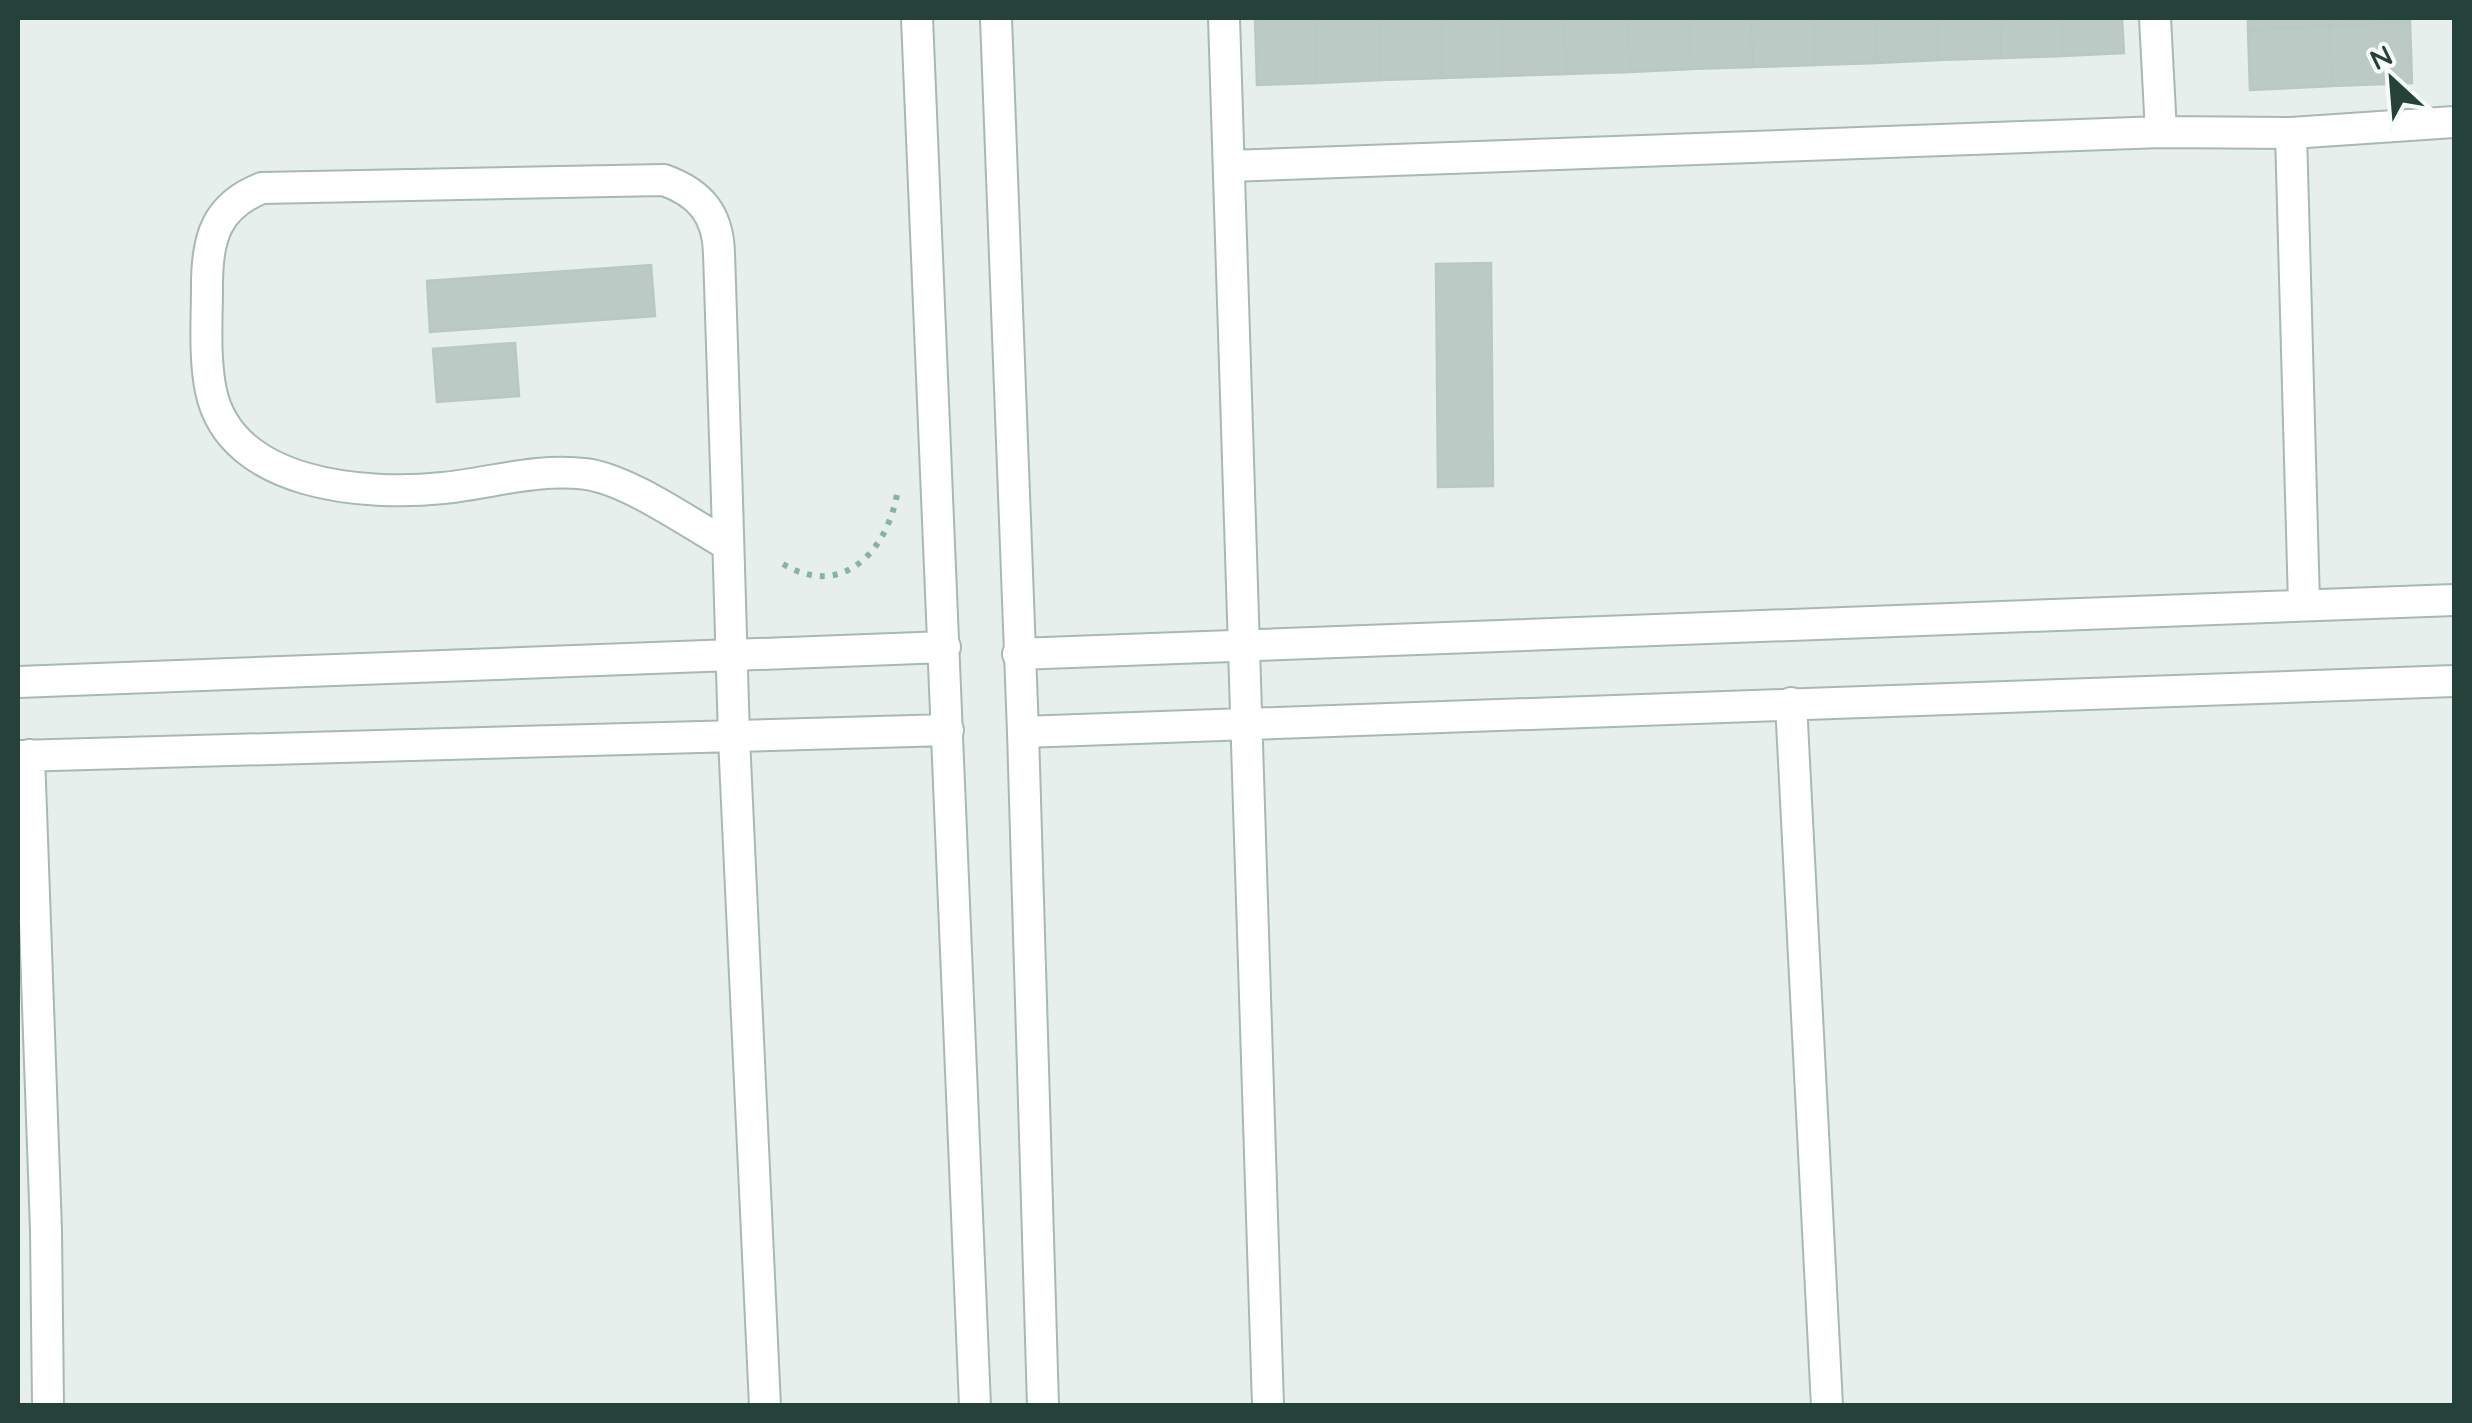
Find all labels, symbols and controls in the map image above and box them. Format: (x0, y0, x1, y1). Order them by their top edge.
north arrow (2342, 30, 2442, 130)
text: N (2364, 37, 2398, 77)

